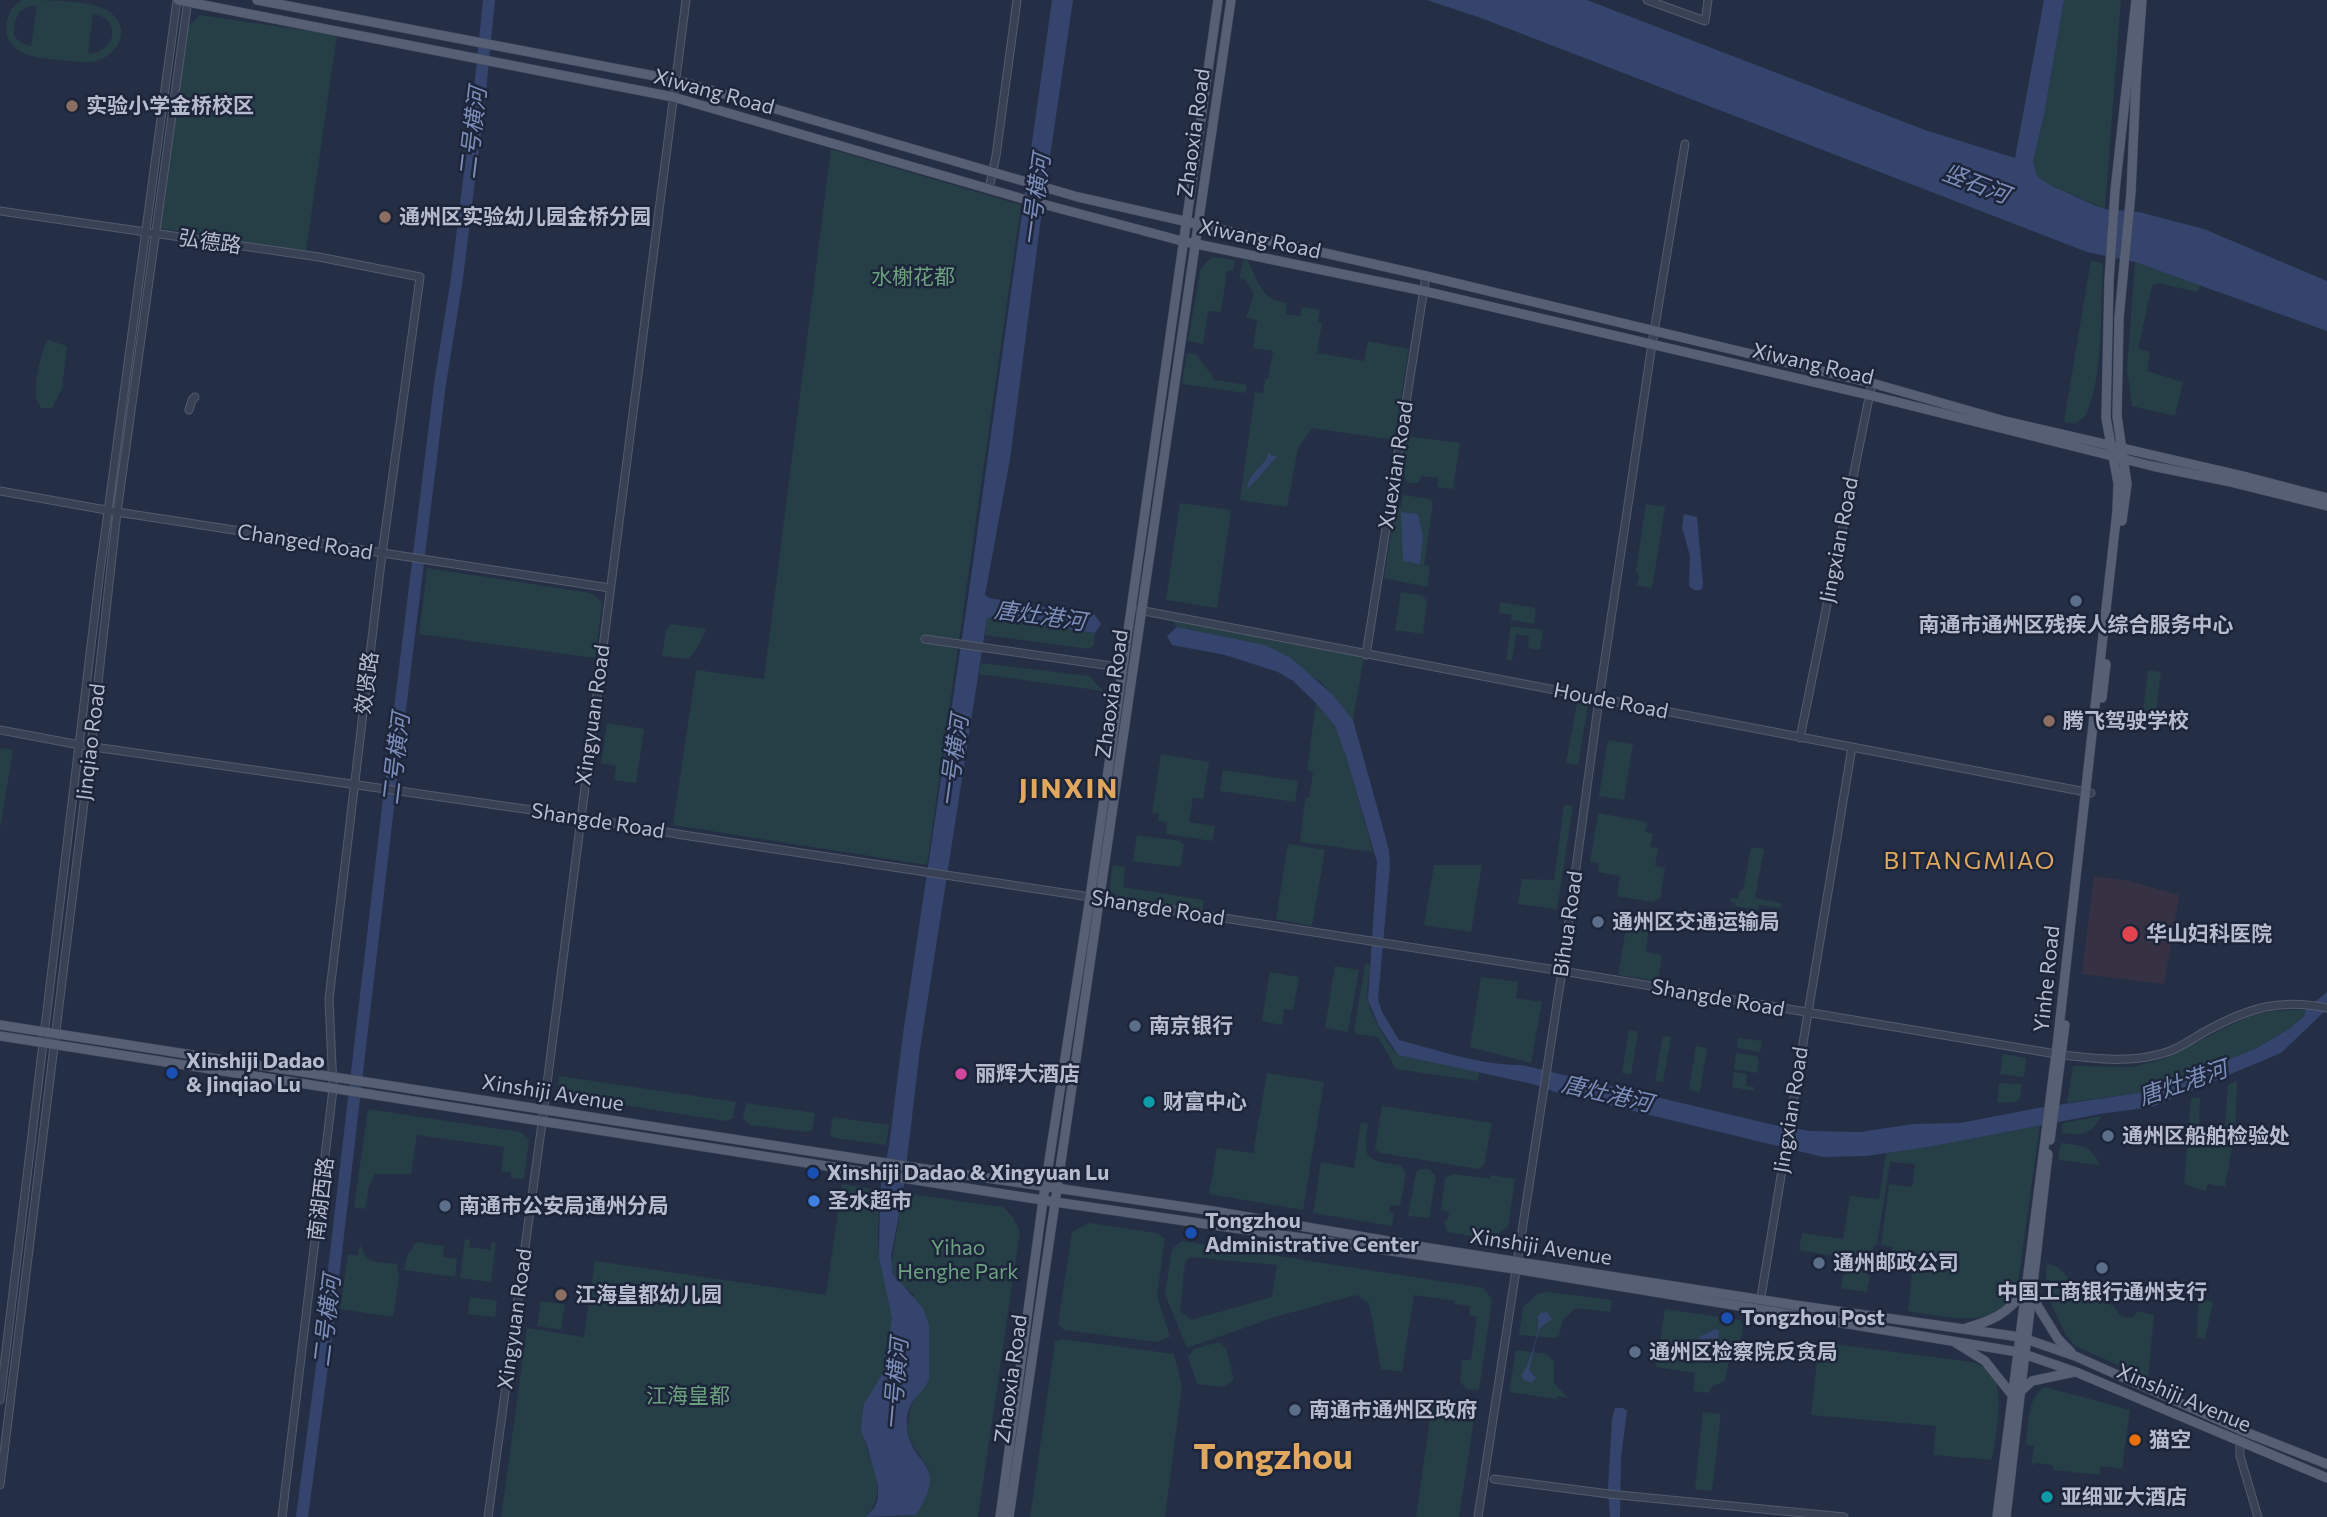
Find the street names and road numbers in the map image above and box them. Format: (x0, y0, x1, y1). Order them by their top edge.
street label: Xiwang Road (651, 64, 777, 120)
street label: Zhaoxia Road (1172, 67, 1216, 199)
street label: Xiwang Road (1197, 214, 1323, 264)
street label: 弘德路 (177, 225, 243, 259)
street label: Xiwang Road (1750, 338, 1876, 390)
street label: Xuexian Road (1373, 399, 1419, 531)
street label: Jingxian Road (1814, 475, 1864, 605)
street label: Changed Road (235, 519, 375, 565)
street label: Zhaoxia Road (1090, 628, 1134, 760)
street label: Xingyuan Road (571, 643, 615, 787)
street label: 效贤路 (351, 650, 383, 716)
street label: Houde Road (1552, 678, 1670, 724)
street label: Jinqiao Road (71, 682, 111, 802)
street label: Shangde Road (529, 798, 667, 844)
street label: Bihua Road (1548, 869, 1588, 979)
street label: Shangde Road (1089, 885, 1227, 931)
street label: Yinhe Road (2029, 924, 2065, 1034)
street label: Shangde Road (1649, 974, 1787, 1022)
street label: Jingxian Road (1769, 1045, 1813, 1175)
street label: Xinshiji Avenue (480, 1069, 626, 1117)
street label: 南湖西路 (303, 1156, 339, 1242)
street label: Xinshiji Avenue (1468, 1223, 1614, 1271)
street label: Xingyuan Road (493, 1247, 537, 1391)
street label: Zhaoxia Road (989, 1313, 1033, 1445)
street label: Xinshiji Avenue (2113, 1358, 2255, 1438)

